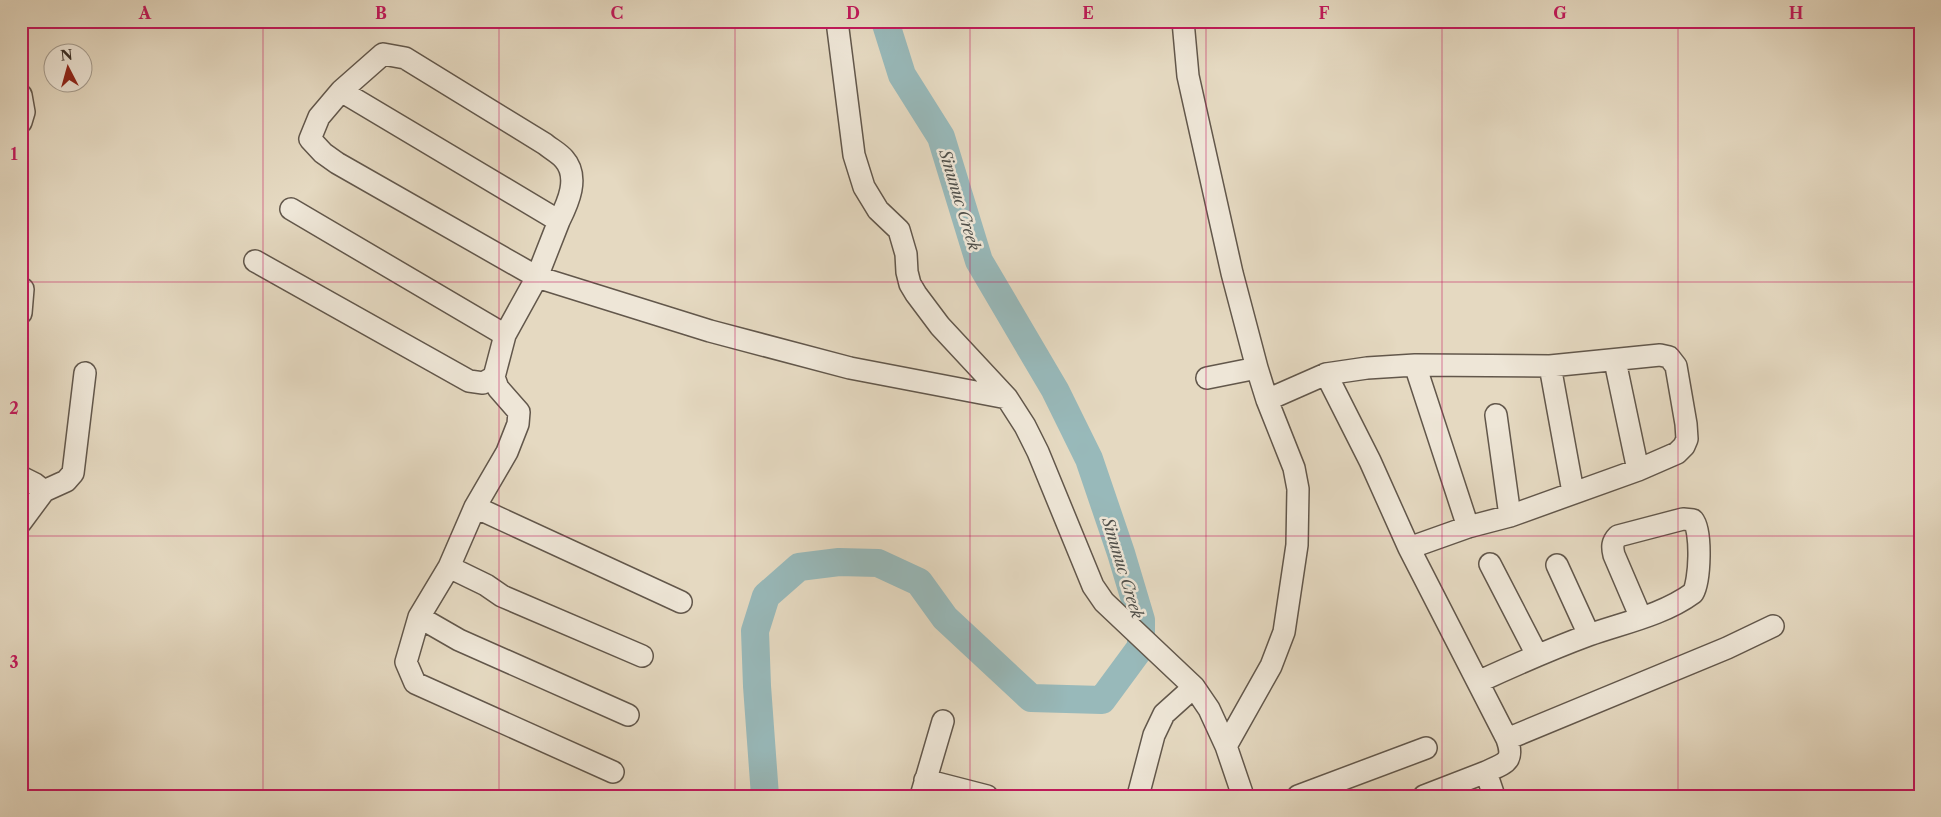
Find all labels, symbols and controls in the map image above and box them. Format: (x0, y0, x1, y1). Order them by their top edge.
text: A (138, 3, 152, 23)
text: B (375, 3, 387, 23)
text: C (611, 3, 623, 23)
text: D (846, 3, 860, 23)
text: E (1082, 3, 1094, 23)
text: F (1319, 3, 1330, 23)
text: G (1553, 3, 1567, 23)
text: H (1789, 3, 1803, 23)
north arrow (42, 42, 92, 92)
text: N (60, 45, 74, 65)
text: 1 (10, 144, 18, 164)
water label: Sinunuc Creek (935, 146, 985, 254)
text: 2 (9, 398, 19, 418)
water label: Sinunuc Creek (1098, 514, 1148, 622)
text: 3 (9, 652, 19, 672)

